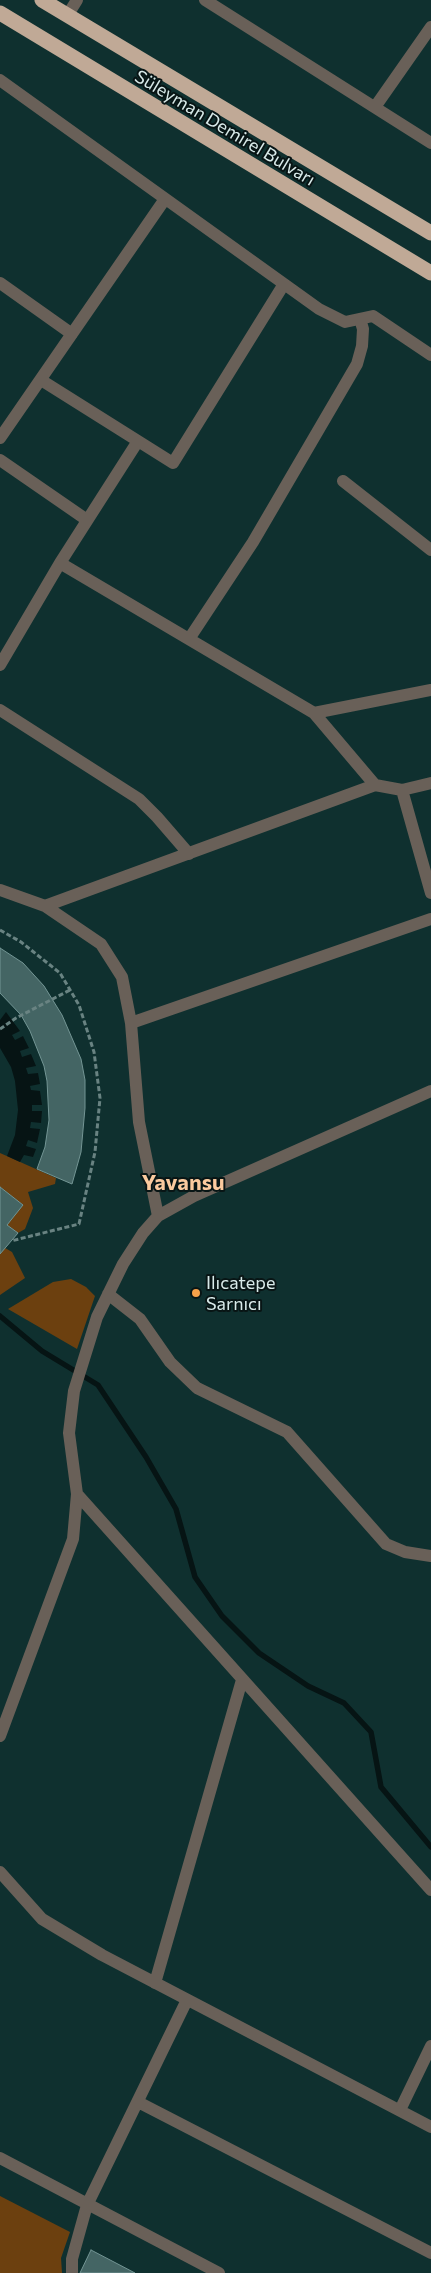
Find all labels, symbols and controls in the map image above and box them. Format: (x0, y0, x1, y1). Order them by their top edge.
street label: Süleyman Demirel Bulvarı (131, 66, 319, 190)
district label: Yavansu (142, 1170, 224, 1196)
place label: Ilıcatepe Sarnıcı (206, 1272, 275, 1315)
marker: Ilıcatepe Sarnıcı (190, 1287, 202, 1299)

